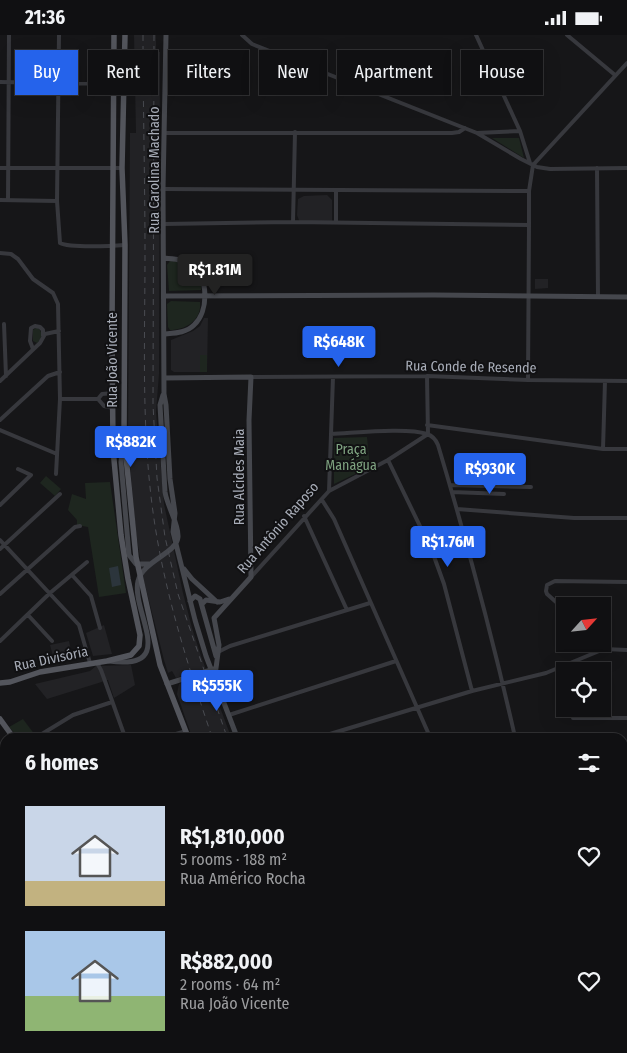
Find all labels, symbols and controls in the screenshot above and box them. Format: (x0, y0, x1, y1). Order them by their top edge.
text: 21:36 (25, 6, 65, 29)
chip: Buy (15, 50, 78, 95)
chip: Rent (88, 50, 158, 95)
chip: Filters (168, 50, 249, 95)
chip: New (259, 50, 327, 95)
chip: Apartment (337, 50, 451, 95)
chip: House (461, 50, 543, 95)
street label: Rua Carolina Machado (146, 106, 163, 234)
pin: R$1.81M (169, 253, 261, 296)
text: R$1.81M (188, 260, 242, 279)
street label: Rua João Vicente (104, 312, 121, 408)
pin: R$648K (298, 325, 380, 368)
text: R$648K (313, 332, 365, 351)
street label: Rua Conde de Resende (405, 357, 537, 377)
pin: R$882K (90, 425, 172, 468)
street label: Rua Alcides Maia (231, 429, 248, 525)
text: R$882K (106, 432, 156, 451)
park label: Praça Manágua (325, 441, 377, 474)
pin: R$930K (449, 453, 531, 495)
text: R$930K (465, 459, 515, 478)
street label: Rua Antônio Raposo (234, 479, 322, 577)
pin: R$1.76M (402, 525, 494, 568)
text: R$1.76M (421, 532, 475, 551)
north arrow (556, 597, 611, 653)
map controls (556, 597, 611, 717)
street label: Rua Divisória (12, 643, 90, 675)
button: locate (556, 662, 611, 717)
pin: R$555K (176, 669, 258, 712)
text: R$555K (192, 676, 242, 695)
icon: filters (575, 749, 603, 777)
text: 6 homes (25, 750, 98, 776)
text: R$1,810,000 (180, 824, 285, 850)
icon: home (65, 826, 125, 886)
icon: heart (575, 842, 603, 870)
text: 5 rooms · 188 m² (180, 850, 287, 869)
text: Rua Américo Rocha (180, 869, 306, 888)
text: R$882,000 (180, 949, 273, 975)
icon: home (65, 951, 125, 1011)
icon: heart (575, 967, 603, 995)
text: 2 rooms · 64 m² (180, 975, 280, 994)
text: Rua João Vicente (180, 994, 289, 1013)

